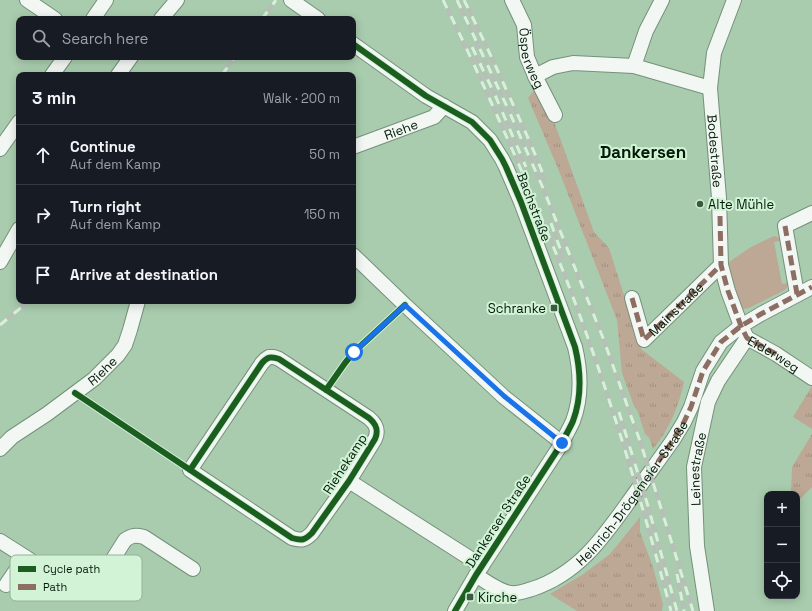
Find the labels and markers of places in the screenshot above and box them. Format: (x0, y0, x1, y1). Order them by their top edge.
place label: Alte Mühle (708, 196, 774, 213)
marker: Alte Mühle (695, 199, 705, 209)
place label: Schranke (488, 300, 546, 317)
marker: Schranke (549, 303, 559, 313)
place label: Kirche (478, 589, 517, 606)
marker: Kirche (465, 592, 475, 602)

